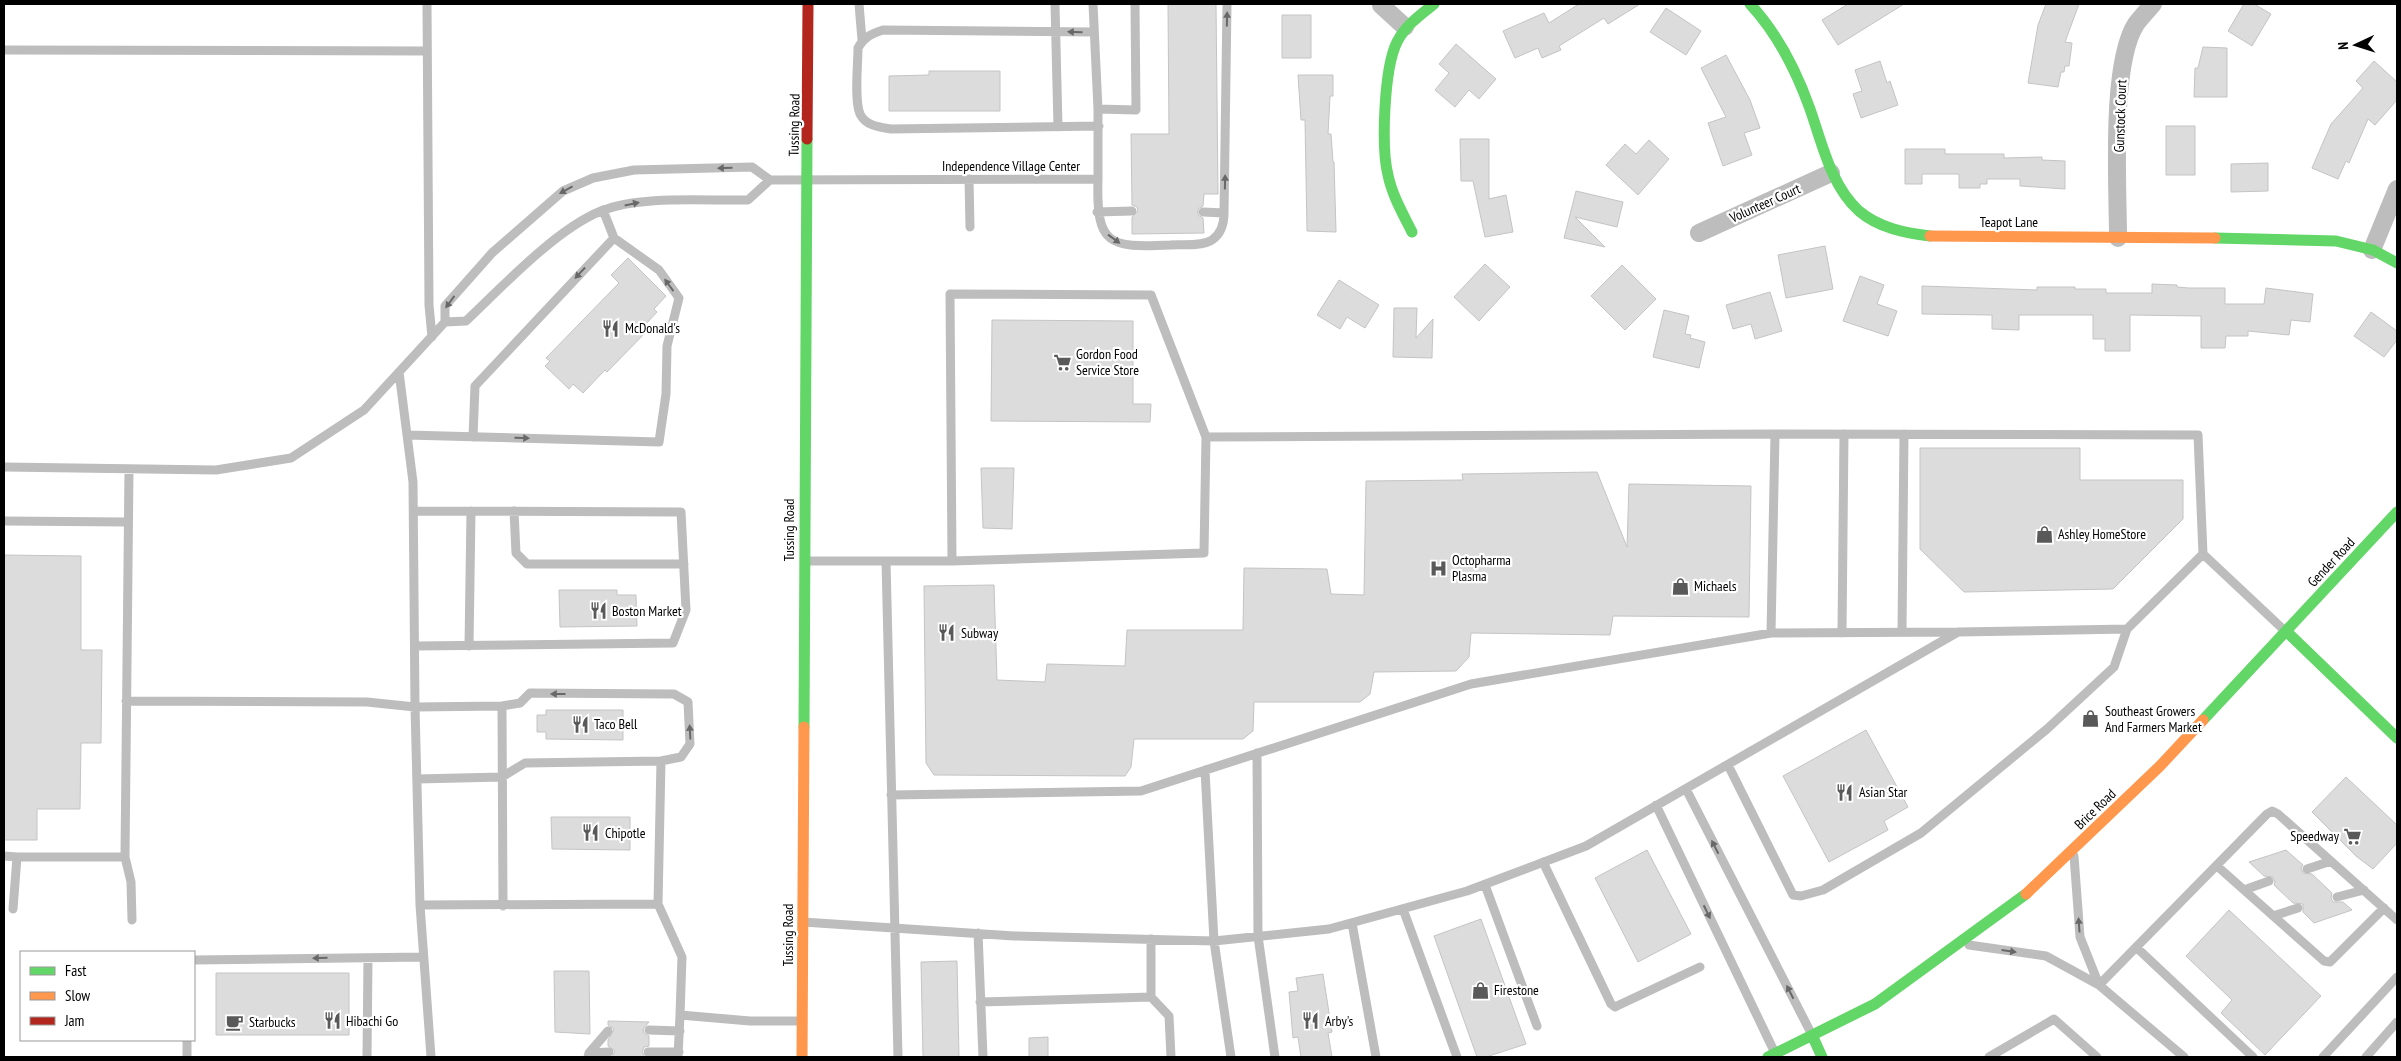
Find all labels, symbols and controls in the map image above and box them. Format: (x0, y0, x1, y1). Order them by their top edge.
one-way arrow (1223, 11, 1231, 27)
north arrow (2331, 20, 2381, 70)
one-way arrow (1066, 28, 1082, 36)
text: N (2334, 42, 2352, 50)
street label: Gunstock Court (2110, 79, 2130, 153)
street label: Tussing Road (784, 93, 804, 157)
street label: Independence Village Center (942, 157, 1080, 175)
one-way arrow (717, 164, 733, 172)
one-way arrow (1221, 174, 1229, 190)
street label: Volunteer Court (1726, 179, 1803, 227)
one-way arrow (560, 186, 573, 195)
one-way arrow (624, 200, 640, 208)
street label: Teapot Lane (1980, 213, 2038, 231)
one-way arrow (1107, 234, 1121, 244)
one-way arrow (574, 267, 586, 279)
one-way arrow (664, 278, 674, 292)
one-way arrow (445, 295, 454, 309)
restaurant icon: McDonald's (601, 318, 621, 338)
place label: McDonald's (625, 319, 680, 337)
place label: Gordon Food Service Store (1076, 345, 1139, 379)
supermarket icon: Gordon Food Service Store (1052, 352, 1072, 372)
one-way arrow (514, 434, 530, 442)
street label: Tussing Road (780, 499, 798, 561)
shop icon: Ashley HomeStore (2034, 524, 2054, 544)
place label: Ashley HomeStore (2058, 525, 2146, 543)
street label: Gender Road (2303, 533, 2359, 591)
place label: Octopharma Plasma (1452, 551, 1511, 585)
hospital icon: Octopharma Plasma (1428, 558, 1448, 578)
shop icon: Michaels (1670, 576, 1690, 596)
place label: Michaels (1694, 577, 1737, 595)
restaurant icon: Boston Market (588, 601, 608, 621)
place label: Boston Market (612, 602, 682, 620)
restaurant icon: Subway (937, 623, 957, 643)
place label: Subway (961, 624, 999, 642)
one-way arrow (550, 690, 566, 698)
place label: Southeast Growers And Farmers Market (2105, 702, 2202, 736)
shop icon: Southeast Growers And Farmers Market (2081, 709, 2101, 729)
restaurant icon: Taco Bell (570, 714, 590, 734)
place label: Taco Bell (594, 715, 638, 733)
one-way arrow (685, 724, 693, 740)
restaurant icon: Asian Star (1835, 782, 1855, 802)
place label: Asian Star (1859, 783, 1908, 801)
street label: Brice Road (2070, 785, 2120, 833)
restaurant icon: Chipotle (581, 823, 601, 843)
place label: Chipotle (605, 824, 646, 842)
supermarket icon: Speedway (2343, 826, 2363, 846)
place label: Speedway (2290, 827, 2340, 845)
one-way arrow (1711, 840, 1719, 855)
street label: Tussing Road (779, 904, 797, 966)
one-way arrow (1703, 905, 1711, 919)
one-way arrow (2075, 916, 2083, 932)
one-way arrow (2001, 947, 2017, 955)
legend (20, 951, 195, 1041)
one-way arrow (311, 955, 327, 963)
text: Fast (65, 961, 86, 980)
shop icon: Firestone (1470, 980, 1490, 1000)
place label: Firestone (1494, 981, 1539, 999)
one-way arrow (1786, 985, 1794, 999)
text: Slow (65, 986, 90, 1005)
text: Jam (64, 1011, 84, 1030)
restaurant icon: Hibachi Go (322, 1011, 342, 1031)
restaurant icon: Arby's (1301, 1011, 1321, 1031)
cafe icon: Starbucks (225, 1012, 245, 1032)
place label: Hibachi Go (346, 1012, 398, 1030)
place label: Arby's (1325, 1012, 1353, 1030)
place label: Starbucks (249, 1013, 296, 1031)

